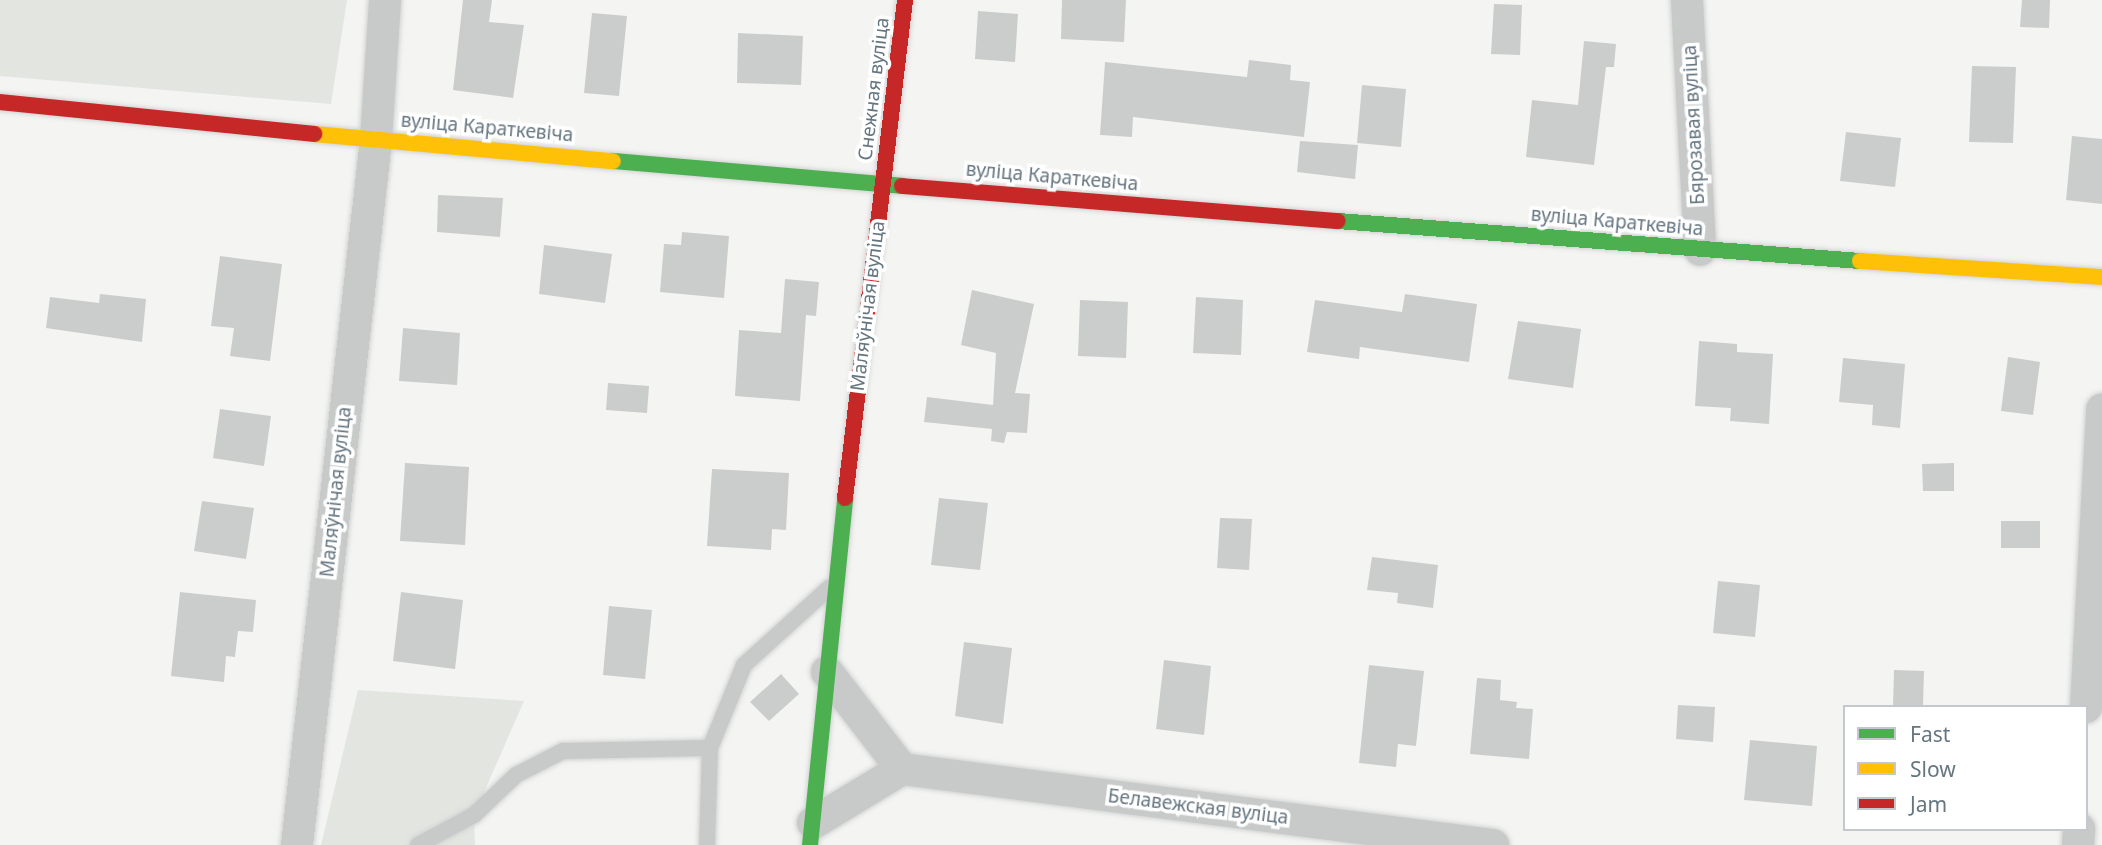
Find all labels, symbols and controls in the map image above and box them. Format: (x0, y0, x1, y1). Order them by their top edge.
street label: Снежная вуліца (854, 16, 894, 162)
street label: Бярозавая вуліца (1678, 45, 1710, 205)
street label: вуліца Караткевіча (400, 109, 574, 147)
street label: вуліца Караткевіча (965, 158, 1139, 196)
street label: вуліца Караткевіча (1530, 203, 1704, 241)
street label: Маляўнічая вуліца (846, 220, 890, 392)
street label: Маляўнічая вуліца (316, 406, 356, 578)
legend (1843, 705, 2088, 831)
text: Fast (1910, 720, 1950, 748)
text: Slow (1910, 755, 1956, 783)
street label: Белавежская вуліца (1106, 785, 1290, 829)
text: Jam (1910, 790, 1947, 818)

